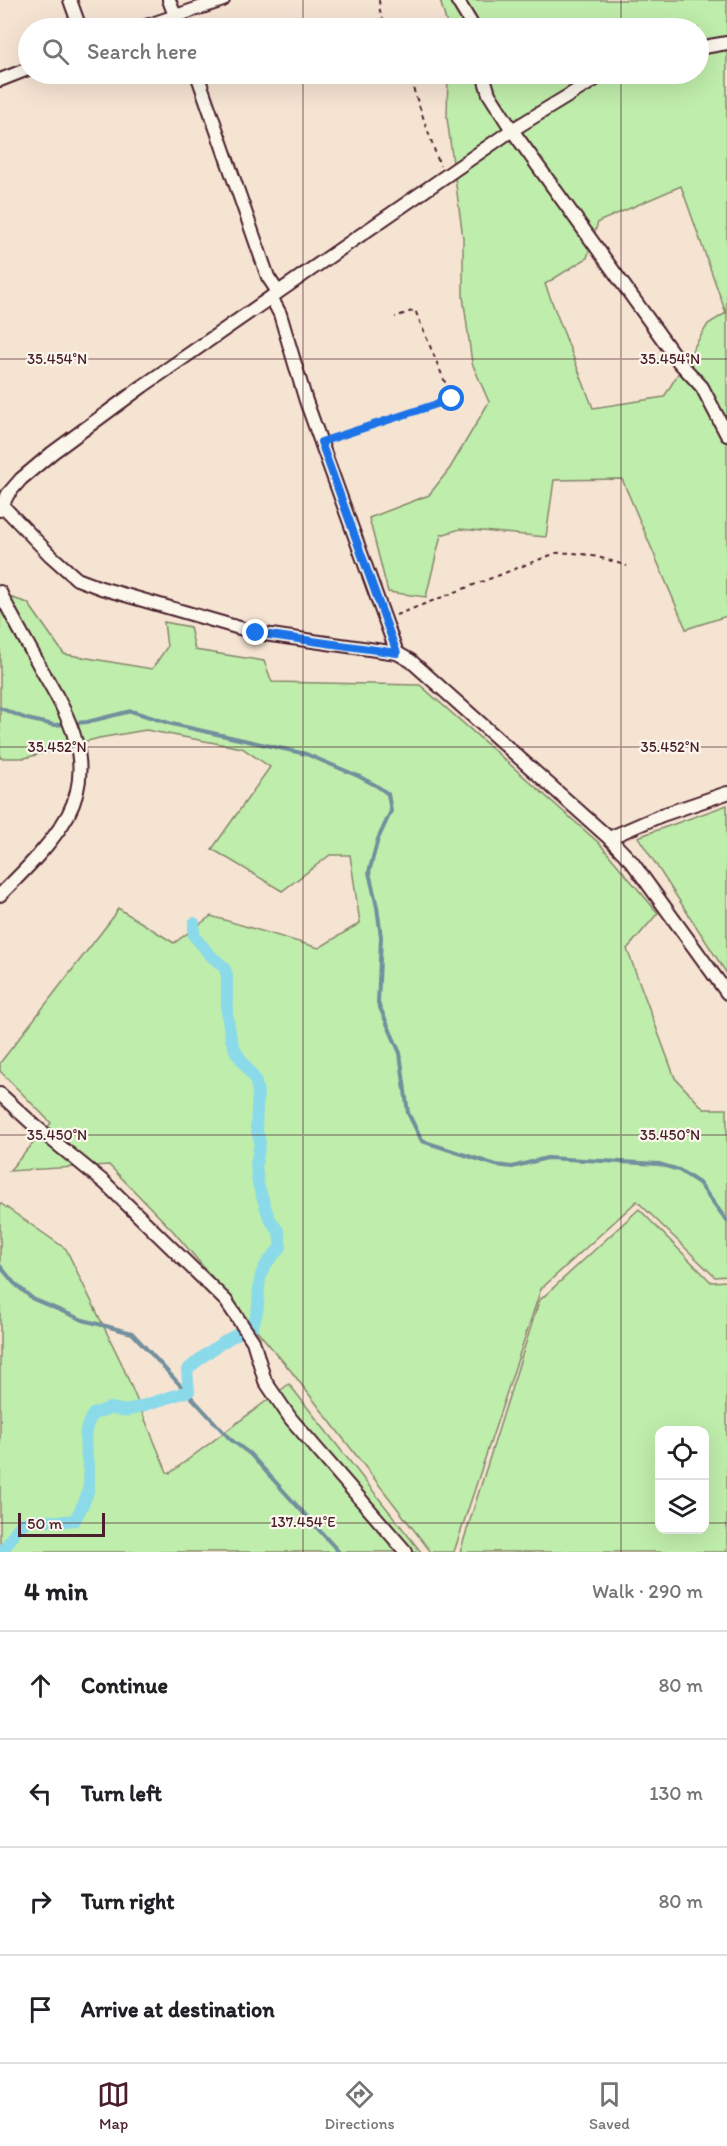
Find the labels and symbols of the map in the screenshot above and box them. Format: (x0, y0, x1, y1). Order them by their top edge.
text: 35.454°N (27, 350, 87, 368)
text: 35.454°N (640, 350, 700, 368)
route start (438, 385, 464, 411)
route end (242, 619, 268, 645)
text: 35.452°N (27, 738, 87, 756)
text: 35.452°N (640, 738, 700, 756)
text: 35.450°N (27, 1126, 87, 1144)
text: 35.450°N (640, 1126, 700, 1144)
scale bar (18, 1510, 105, 1538)
text: 137.454°E (271, 1513, 335, 1531)

